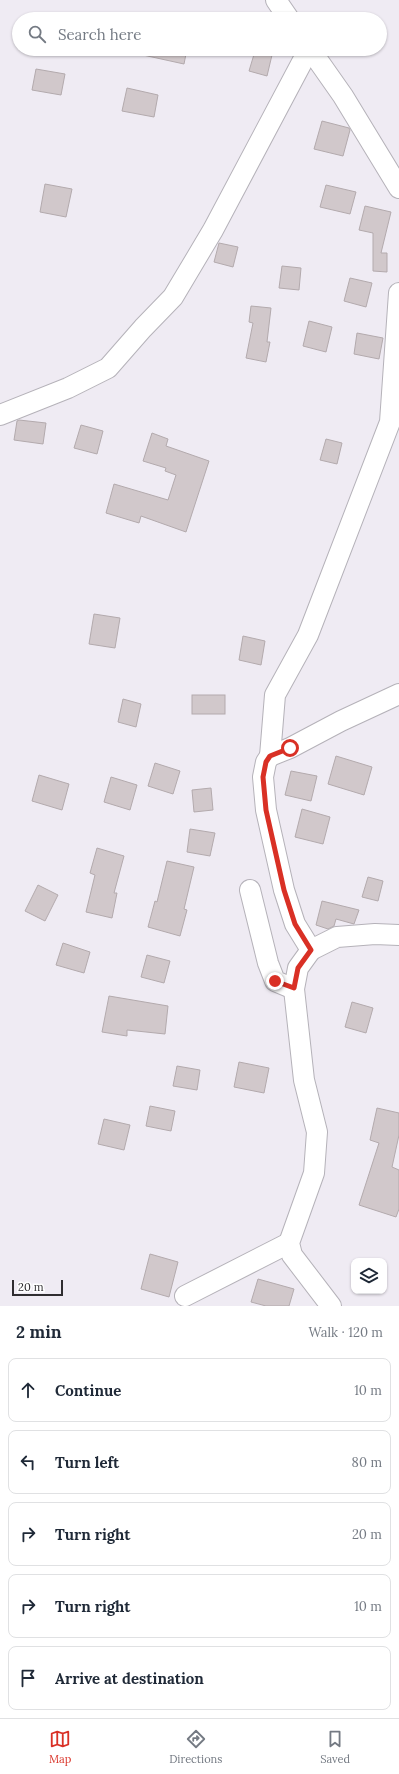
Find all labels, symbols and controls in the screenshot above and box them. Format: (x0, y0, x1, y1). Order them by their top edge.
search box (12, 12, 387, 56)
icon: search (26, 23, 48, 45)
text: Search here (58, 25, 141, 44)
route start (281, 739, 299, 757)
route end (266, 972, 284, 990)
map controls (351, 1258, 387, 1294)
button: layers (351, 1258, 387, 1294)
scale bar (12, 1278, 63, 1297)
text: 20 m (18, 1280, 43, 1294)
text: 2 min (16, 1321, 62, 1343)
text: Walk · 120 m (308, 1324, 383, 1341)
icon: ahead (17, 1379, 39, 1401)
text: Continue (55, 1381, 121, 1400)
text: 10 m (354, 1382, 382, 1399)
icon: left (17, 1451, 39, 1473)
text: Turn left (55, 1453, 119, 1472)
text: 80 m (352, 1454, 382, 1471)
icon: right (17, 1523, 39, 1545)
text: Turn right (55, 1525, 131, 1544)
text: 20 m (352, 1526, 382, 1543)
icon: right (17, 1595, 39, 1617)
text: Turn right (55, 1597, 131, 1616)
text: 10 m (354, 1598, 382, 1615)
icon: arrive (17, 1667, 39, 1689)
text: Arrive at destination (55, 1669, 204, 1688)
tab: Map (49, 1728, 71, 1766)
tab: Directions (169, 1728, 222, 1766)
tab: Saved (320, 1728, 350, 1766)

